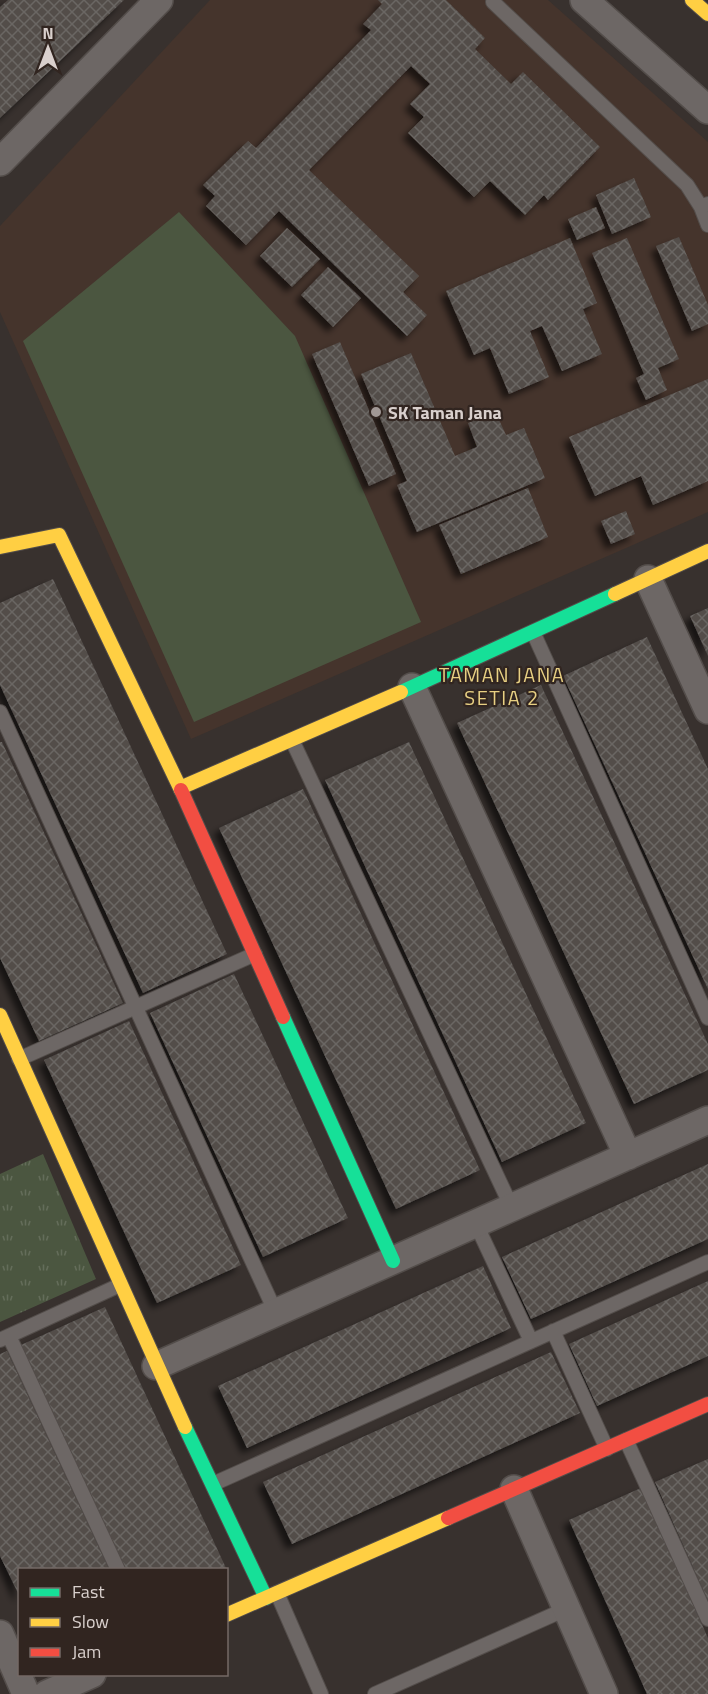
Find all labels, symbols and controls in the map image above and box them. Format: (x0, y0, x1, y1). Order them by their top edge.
north arrow (18, 18, 78, 78)
text: N (42, 21, 54, 45)
place label: SK Taman Jana (388, 399, 502, 426)
marker: SK Taman Jana (369, 405, 383, 419)
district label: TAMAN JANA SETIA 2 (439, 659, 565, 713)
legend (18, 1568, 228, 1676)
text: Fast (72, 1578, 105, 1605)
text: Slow (72, 1608, 109, 1635)
text: Jam (72, 1638, 101, 1665)

